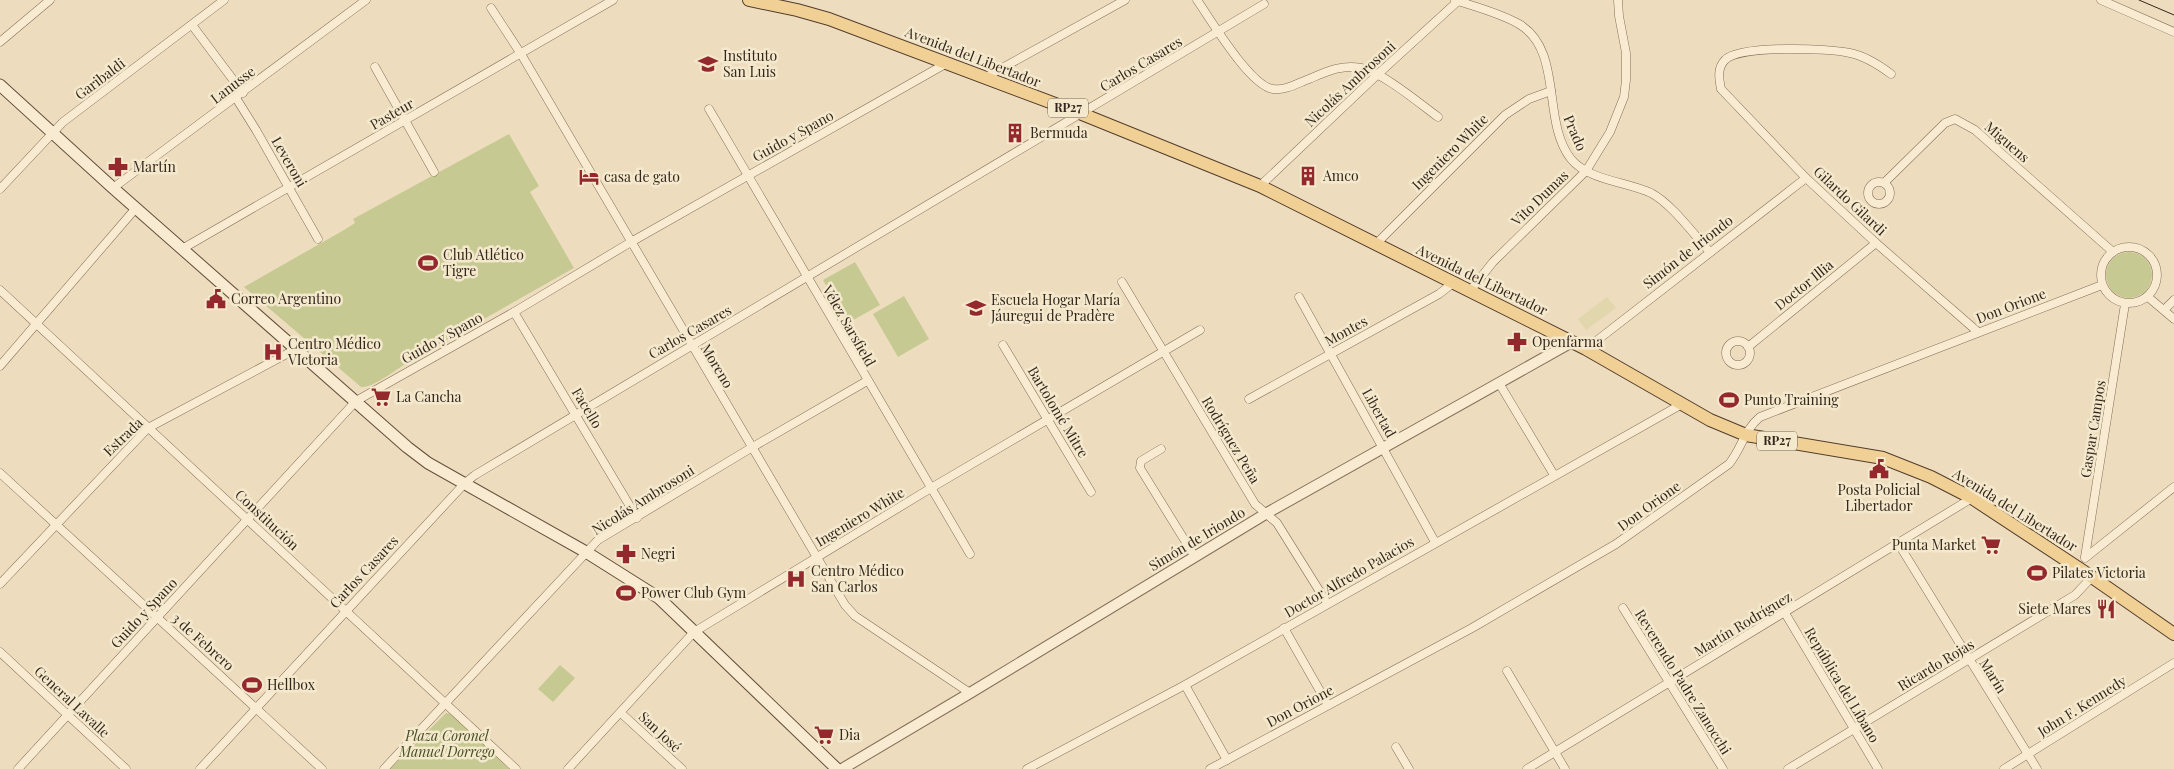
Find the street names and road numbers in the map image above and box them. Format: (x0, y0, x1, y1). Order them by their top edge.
street label: Avenida del Libertador (902, 22, 1044, 91)
street label: Carlos Casares (1096, 31, 1185, 96)
street label: Nicolás Ambrosoni (1300, 37, 1399, 131)
street label: Garibaldi (71, 54, 129, 104)
street label: Lanusse (206, 62, 259, 108)
street label: Pasteur (366, 93, 418, 134)
road number: RP27 (1048, 99, 1088, 118)
street label: Guido y Spano (749, 105, 837, 166)
street label: Ingeniero White (1407, 109, 1492, 194)
street label: Prado (1559, 112, 1592, 154)
street label: Miguens (1981, 117, 2034, 166)
street label: Leveroni (267, 133, 311, 190)
street label: Gilardo Gilardi (1810, 162, 1891, 239)
street label: Vito Dumas (1506, 166, 1572, 230)
street label: Simón de Iriondo (1639, 210, 1737, 293)
street label: Avenida del Libertador (1413, 239, 1552, 320)
street label: Doctor Illia (1770, 255, 1837, 314)
street label: Vélez Sarsfield (818, 281, 880, 370)
street label: Don Orione (1973, 283, 2049, 328)
street label: Carlos Casares (645, 300, 735, 363)
street label: Guido y Spano (398, 307, 486, 368)
street label: Montes (1321, 311, 1371, 350)
street label: Moreno (697, 340, 738, 392)
street label: Bartolomé Mitre (1024, 363, 1093, 461)
street label: Gaspar Campos (2075, 379, 2110, 479)
street label: Facello (568, 384, 607, 432)
street label: Libertad (1358, 385, 1401, 441)
street label: Rodríguez Peña (1198, 393, 1265, 487)
street label: Estrada (99, 413, 147, 460)
road number: RP27 (1757, 432, 1797, 451)
street label: Nicolás Ambrosoni (588, 460, 698, 539)
street label: Avenida del Libertador (1948, 463, 2082, 556)
street label: Don Orione (1613, 476, 1684, 535)
street label: Ingeniero White (812, 483, 908, 551)
street label: Constitución (231, 485, 304, 555)
street label: Simón de Iriondo (1145, 502, 1249, 575)
street label: Carlos Casares (325, 531, 402, 612)
street label: Doctor Alfredo Palacios (1280, 532, 1417, 622)
street label: Guido y Spano (106, 573, 181, 652)
street label: Martín Rodríguez (1690, 587, 1795, 660)
street label: Reverendo Padre Zanocchi (1631, 606, 1736, 758)
street label: 3 de Febrero (168, 609, 239, 675)
street label: República del Líbano (1800, 624, 1885, 746)
street label: Ricardo Rojas (1894, 634, 1977, 695)
street label: Marín (1975, 655, 2012, 697)
street label: General Lavalle (30, 662, 114, 742)
street label: John F. Kennedy (2033, 671, 2130, 741)
street label: Don Orione (1263, 680, 1337, 731)
street label: San José (635, 707, 686, 756)

